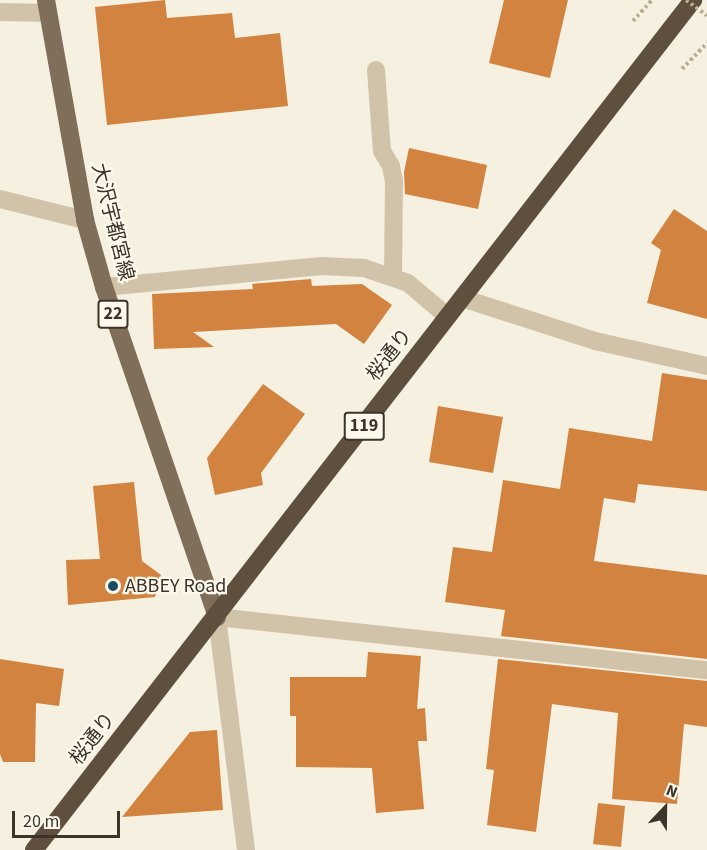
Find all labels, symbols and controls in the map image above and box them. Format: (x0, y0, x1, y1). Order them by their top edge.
street label: 大沢宇都宮線 (86, 161, 138, 283)
road number: 22 (96, 299, 130, 329)
street label: 桜通り (362, 324, 418, 386)
road number: 119 (343, 411, 385, 441)
place label: ABBEY Road (125, 574, 226, 598)
marker: ABBEY Road (106, 579, 120, 593)
street label: 桜通り (65, 708, 121, 770)
north arrow (635, 778, 695, 838)
text: N (663, 779, 681, 803)
scale bar (15, 799, 123, 837)
text: 20 m (23, 809, 59, 834)

